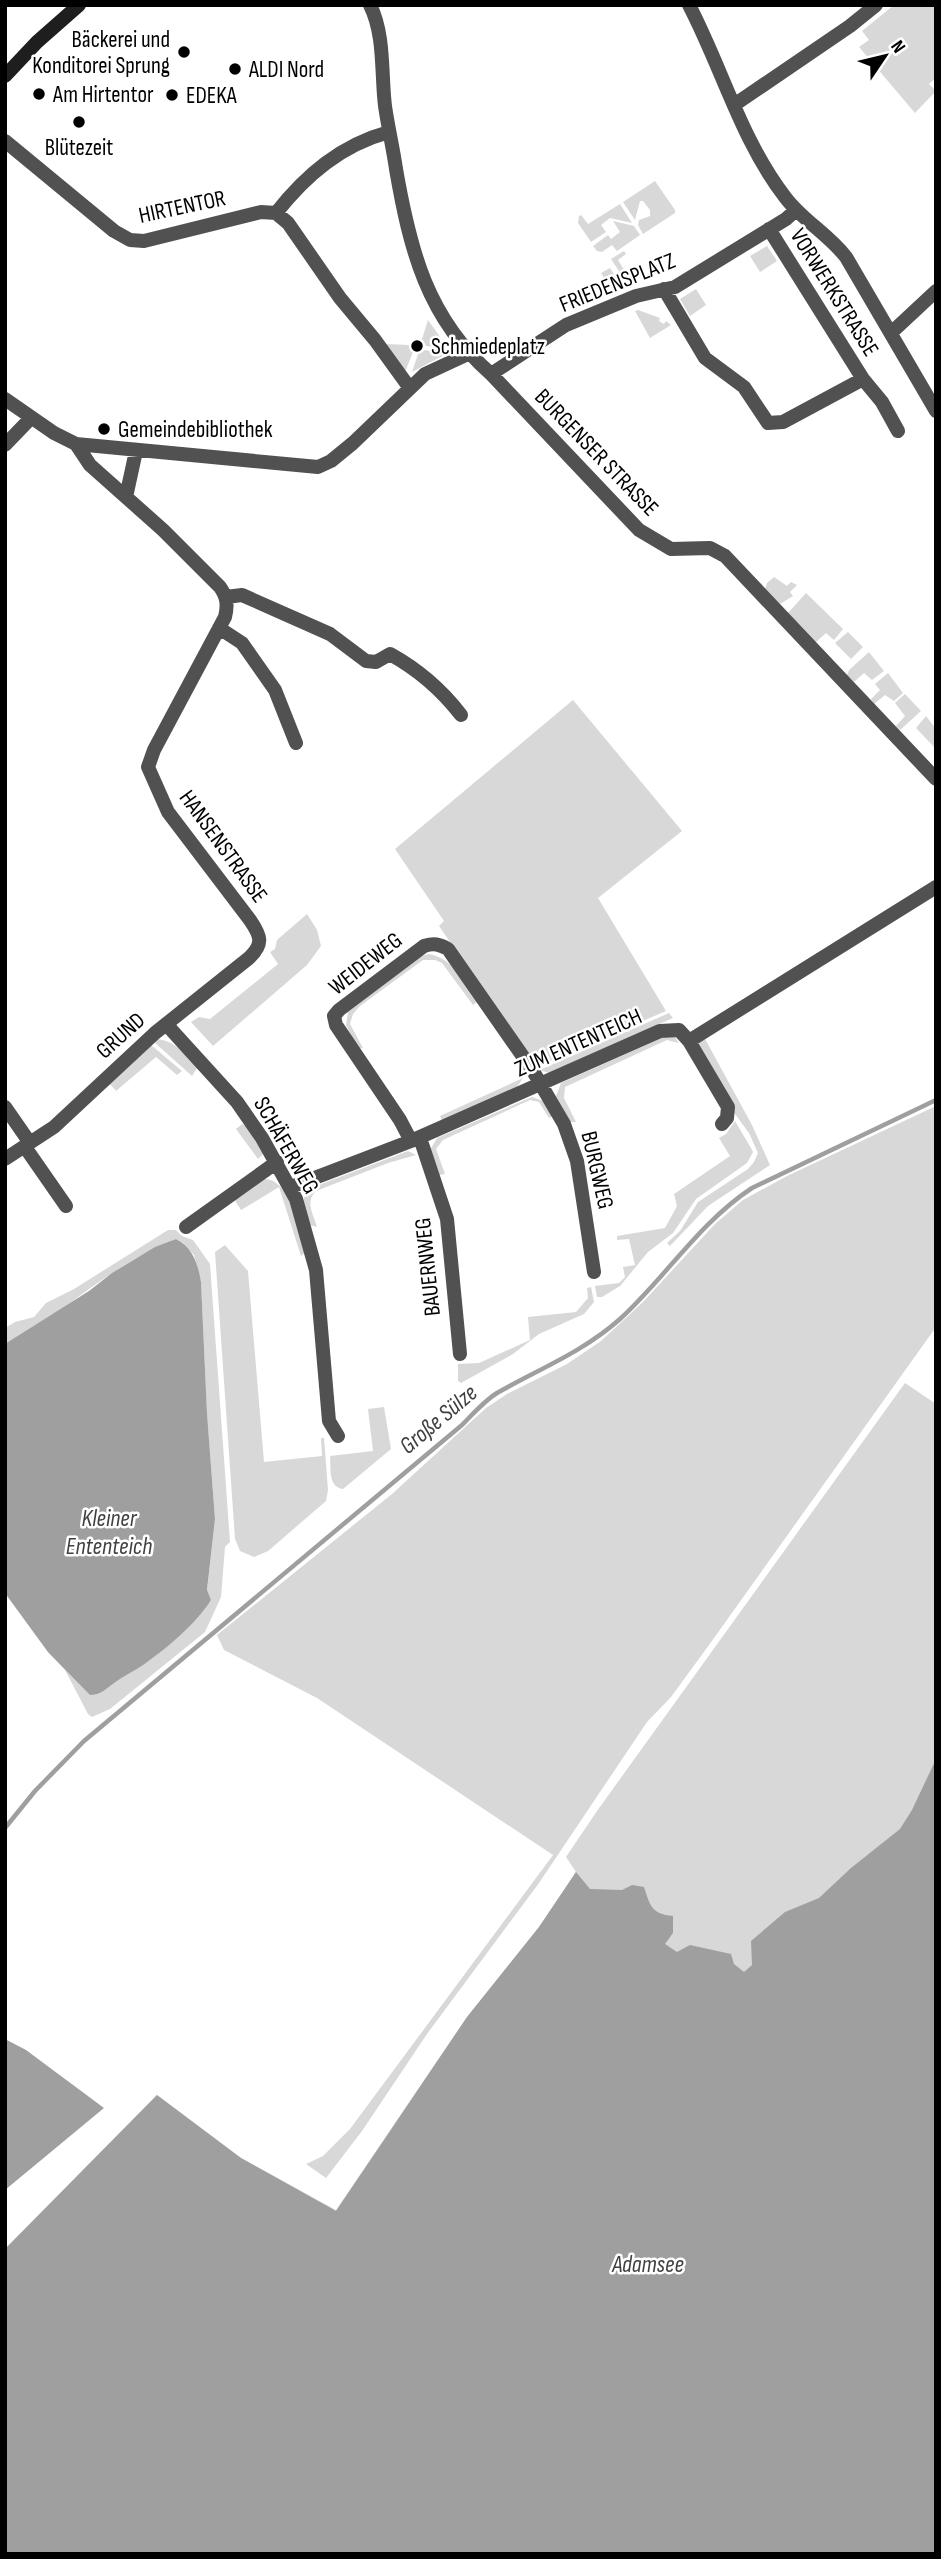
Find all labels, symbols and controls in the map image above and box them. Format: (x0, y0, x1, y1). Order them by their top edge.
north arrow (850, 21, 920, 91)
place label: Bäckerei und Konditorei Sprung (32, 26, 170, 80)
text: N (885, 36, 910, 58)
marker: Bäckerei und Konditorei Sprung (176, 44, 192, 60)
place label: ALDI Nord (248, 56, 324, 84)
marker: ALDI Nord (227, 61, 243, 77)
place label: Am Hirtentor (52, 81, 154, 109)
place label: EDEKA (186, 82, 237, 110)
marker: Am Hirtentor (31, 86, 47, 102)
marker: EDEKA (164, 87, 180, 103)
marker: Blütezeit (71, 114, 87, 130)
place label: Blütezeit (45, 134, 113, 162)
street label: HIRTENTOR (136, 184, 229, 230)
street label: VORWERKSTRASSE (784, 223, 885, 362)
street label: FRIEDENSPLATZ (555, 247, 680, 319)
place label: Schmiedeplatz (431, 333, 545, 361)
marker: Schmiedeplatz (409, 338, 425, 354)
street label: BURGENSER STRASSE (528, 383, 664, 522)
place label: Gemeindebibliothek (118, 416, 273, 444)
marker: Gemeindebibliothek (96, 421, 112, 437)
street label: HANSENSTRASSE (173, 785, 273, 908)
street label: WEIDEWEG (323, 926, 408, 1001)
street label: ZUM ENTENTEICH (510, 1002, 646, 1083)
street label: GRUND (90, 1006, 151, 1065)
street label: SCHÄFERWEG (247, 1092, 325, 1199)
street label: BURGWEG (574, 1129, 620, 1212)
street label: BAUERNWEG (409, 1216, 447, 1317)
water label: Große Sülze (394, 1379, 483, 1460)
water label: Kleiner Ententeich (66, 1504, 152, 1561)
water label: Adamsee (611, 2250, 684, 2279)

